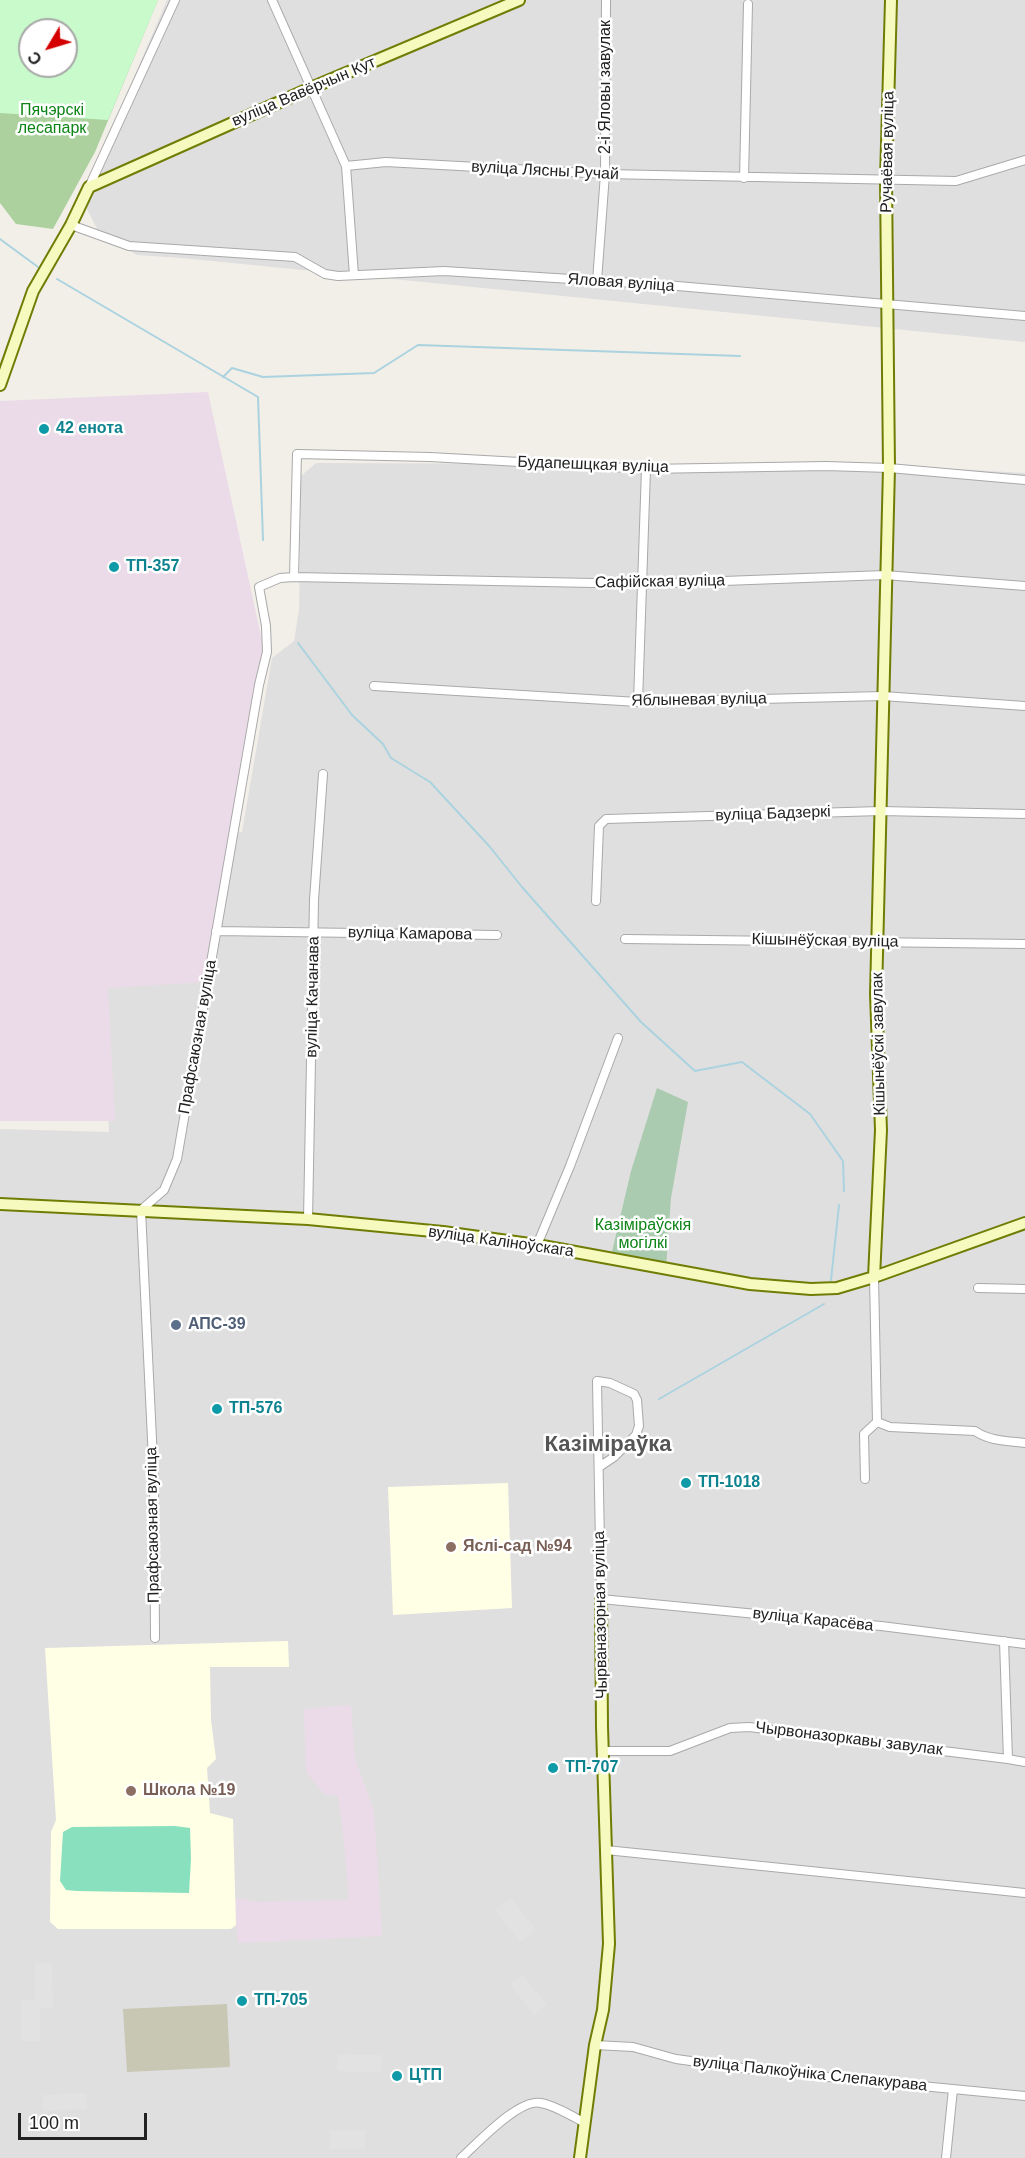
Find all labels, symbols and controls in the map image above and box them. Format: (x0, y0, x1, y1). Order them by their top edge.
north arrow (18, 18, 78, 78)
street label: 2-і Яловы завулак (596, 20, 616, 154)
text: С (25, 48, 45, 68)
street label: вуліца Вавёрчын Кут (229, 53, 379, 131)
street label: Ручаёвая вуліца (877, 91, 899, 213)
park label: Пячэрскі лесапарк (18, 101, 86, 139)
street label: вуліца Лясны Ручай (471, 158, 619, 184)
street label: Яловая вуліца (567, 270, 675, 296)
place label: 42 енота (56, 419, 123, 439)
marker: 42 енота (37, 422, 51, 436)
street label: Будапешцкая вуліца (517, 453, 669, 477)
place label: ТП-357 (126, 557, 179, 577)
marker: ТП-357 (107, 560, 121, 574)
street label: Сафійская вуліца (595, 571, 725, 593)
street label: Яблыневая вуліца (631, 689, 767, 711)
street label: вуліца Бадзеркі (715, 802, 831, 826)
street label: вуліца Камарова (348, 923, 472, 945)
street label: Кішынёўская вуліца (751, 930, 899, 952)
street label: вуліца Качанава (302, 936, 324, 1058)
street label: Прафсаюзная вуліца (175, 958, 221, 1116)
street label: Кішынёўскі завулак (868, 972, 890, 1116)
park label: Казіміраўскія могілкі (595, 1216, 691, 1254)
street label: вуліца Каліноўскага (427, 1222, 575, 1262)
place label: АПС-39 (188, 1315, 246, 1335)
marker: АПС-39 (169, 1318, 183, 1332)
place label: ТП-576 (229, 1399, 282, 1419)
marker: ТП-576 (210, 1402, 224, 1416)
district label: Казіміраўка (545, 1432, 671, 1458)
street label: Прафсаюзная вуліца (142, 1447, 164, 1603)
place label: ТП-1018 (698, 1473, 760, 1493)
marker: ТП-1018 (679, 1476, 693, 1490)
street label: Чырваназорная вуліца (590, 1531, 612, 1699)
place label: Яслі-сад №94 (463, 1537, 572, 1557)
marker: Яслі-сад №94 (444, 1540, 458, 1554)
street label: вуліца Карасёва (752, 1604, 874, 1636)
street label: Чырвоназоркавы завулак (754, 1718, 944, 1760)
place label: ТП-707 (565, 1758, 618, 1778)
marker: ТП-707 (546, 1761, 560, 1775)
place label: Школа №19 (143, 1781, 235, 1801)
marker: Школа №19 (124, 1784, 138, 1798)
place label: ТП-705 (254, 1991, 307, 2011)
marker: ТП-705 (235, 1994, 249, 2008)
street label: вуліца Палкоўніка Слепакурава (692, 2052, 928, 2096)
place label: ЦТП (409, 2066, 442, 2086)
marker: ЦТП (390, 2069, 404, 2083)
scale bar (21, 2101, 150, 2139)
text: 100 m (29, 2113, 79, 2133)

